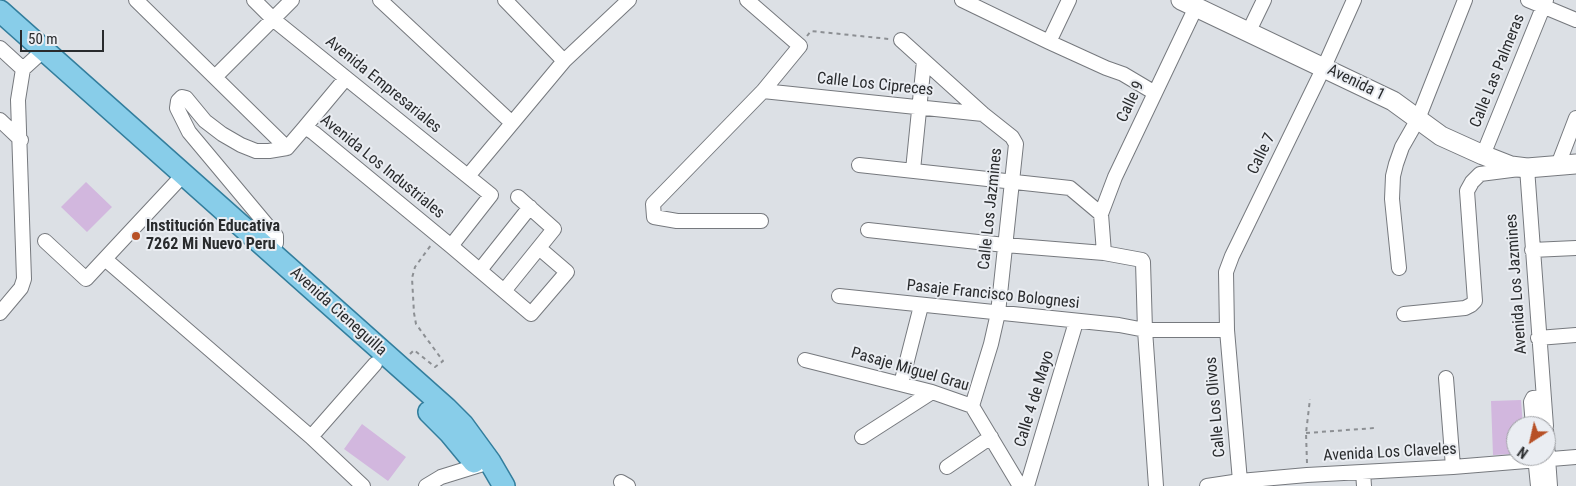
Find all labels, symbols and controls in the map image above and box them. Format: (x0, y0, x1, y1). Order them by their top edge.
street label: Calle Las Palmeras (1466, 11, 1530, 131)
scale bar (22, 20, 106, 52)
text: 50 m (28, 30, 58, 48)
street label: Avenida Empresariales (321, 32, 445, 138)
street label: Avenida 1 (1324, 61, 1388, 105)
street label: Calle Los Cipreces (816, 69, 934, 101)
street label: Calle 9 (1113, 78, 1149, 126)
street label: Avenida Los Industriales (316, 111, 448, 223)
street label: Calle 7 (1244, 130, 1280, 178)
street label: Calle Los Jazmines (975, 147, 1007, 271)
street label: Avenida Los Jazmines (1503, 213, 1531, 355)
place label: Institución Educativa 7262 Mi Nuevo Peru (146, 217, 280, 255)
marker: Institución Educativa 7262 Mi Nuevo Peru (130, 230, 142, 242)
street label: Avenida Cieneguilla (286, 264, 390, 360)
street label: Pasaje Francisco Bolognesi (906, 276, 1080, 314)
street label: Pasaje Miguel Grau (849, 344, 971, 396)
street label: Calle 4 de Mayo (1011, 348, 1059, 450)
street label: Calle Los Olivos (1202, 356, 1230, 458)
north arrow (1506, 416, 1556, 466)
street label: Avenida Los Claveles (1323, 440, 1457, 466)
text: N (1515, 443, 1531, 461)

